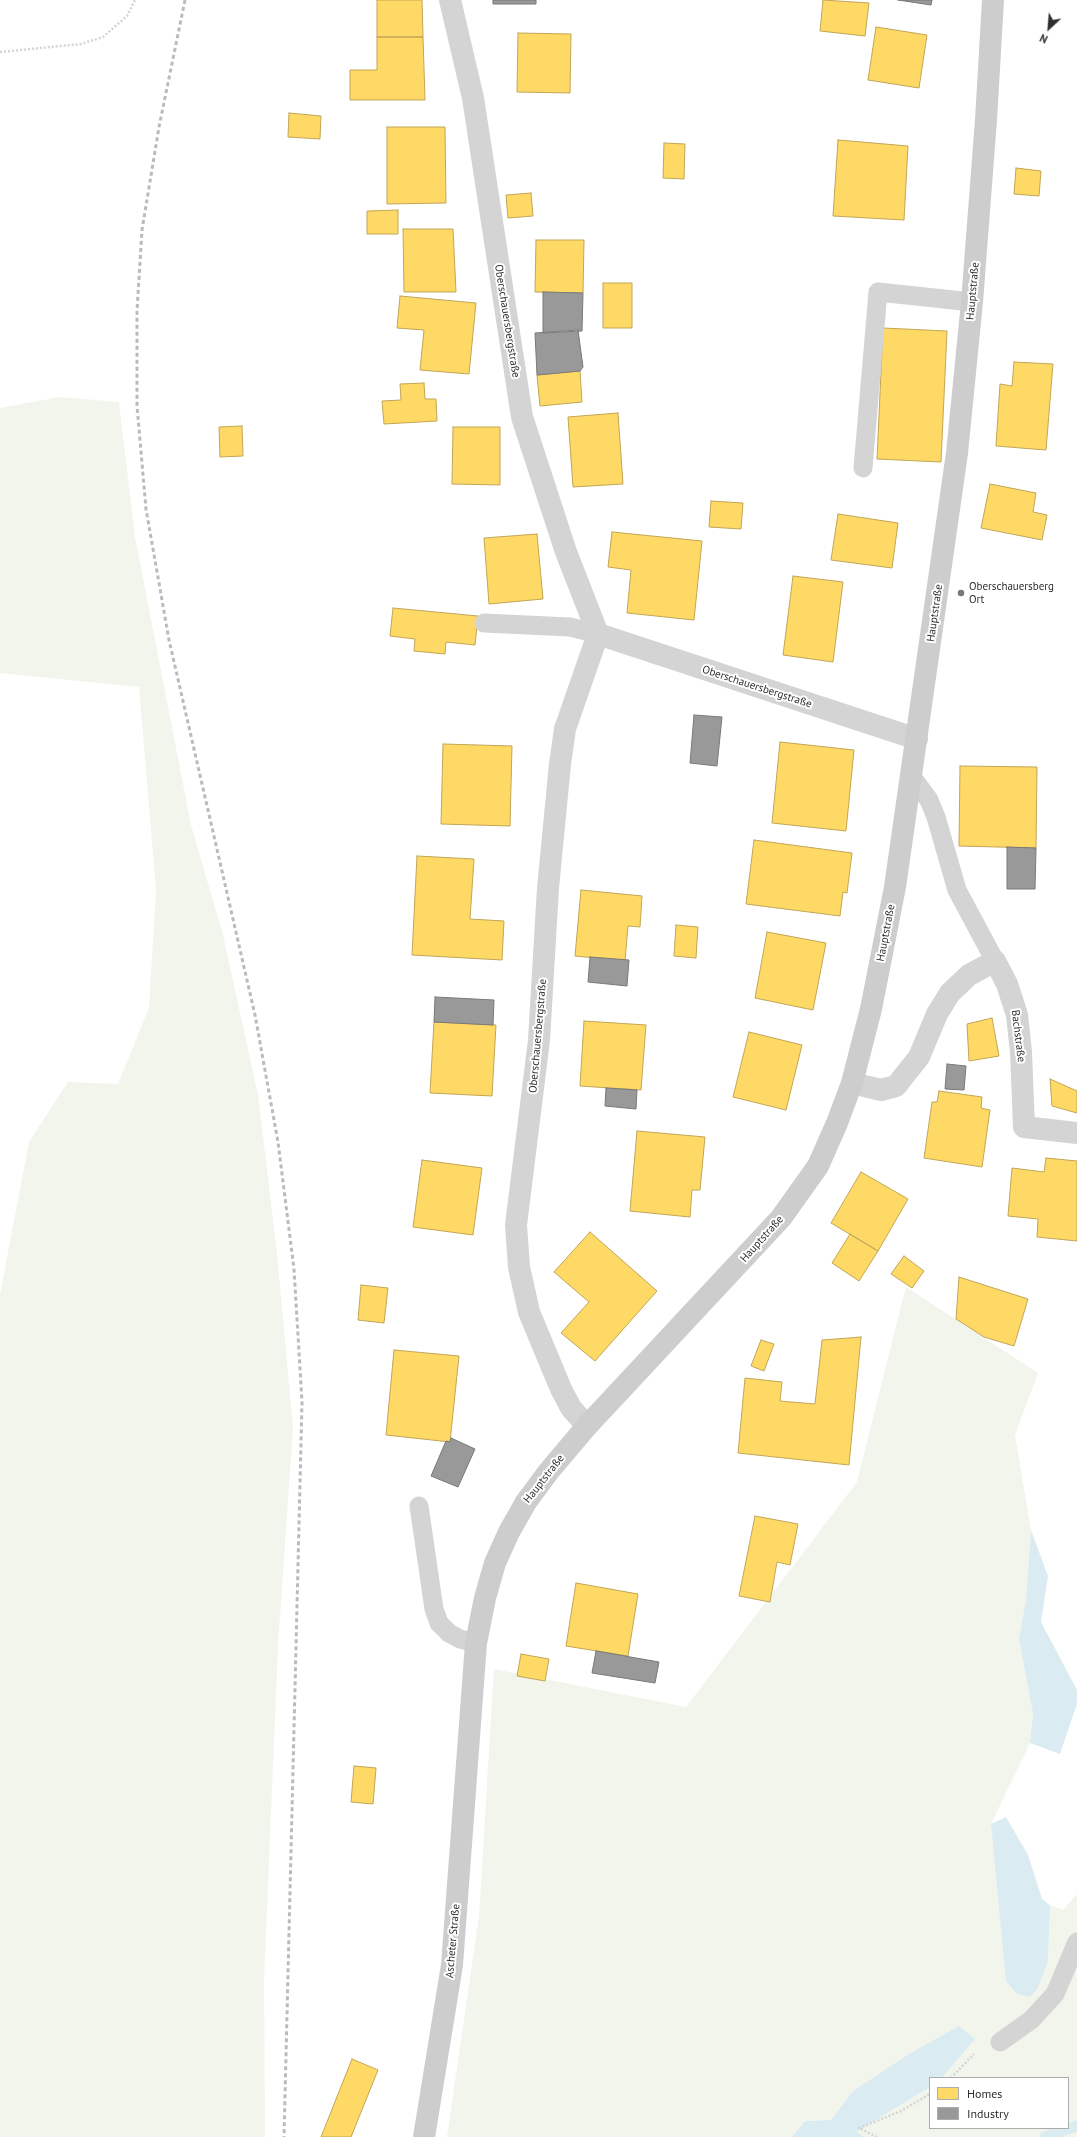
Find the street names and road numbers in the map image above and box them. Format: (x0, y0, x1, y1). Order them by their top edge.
street label: Hauptstraße (964, 261, 982, 321)
street label: Oberschauersbergstraße (492, 263, 522, 379)
street label: Hauptstraße (924, 583, 946, 643)
street label: Oberschauersbergstraße (700, 663, 814, 711)
street label: Hauptstraße (874, 903, 898, 963)
street label: Oberschauersbergstraße (526, 978, 550, 1094)
street label: Bachstraße (1008, 1009, 1028, 1063)
street label: Hauptstraße (738, 1213, 786, 1265)
street label: Hauptstraße (521, 1452, 567, 1506)
street label: Ascheter Straße (443, 1903, 463, 1979)

